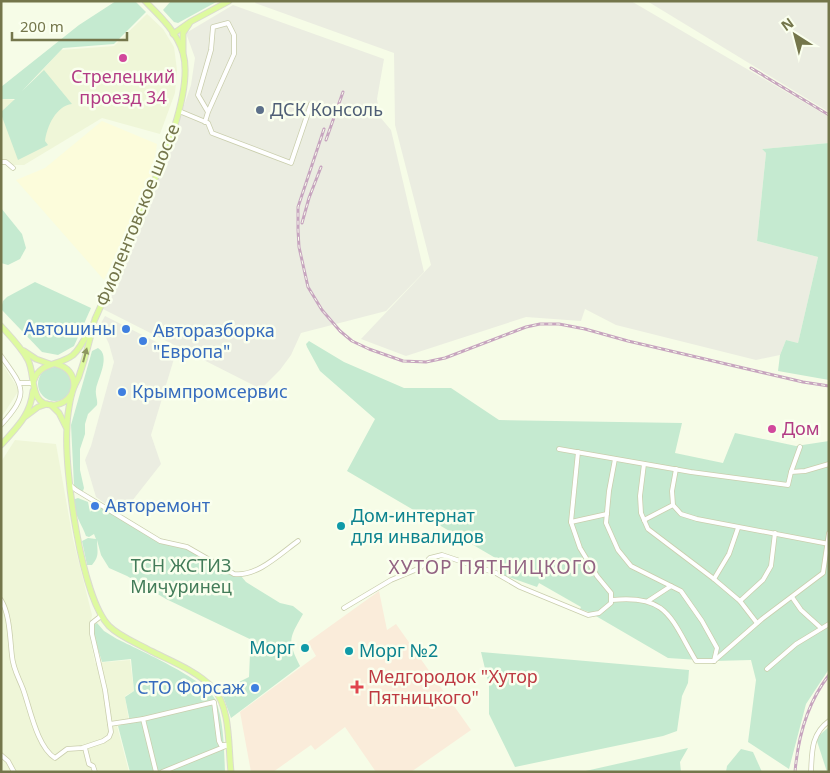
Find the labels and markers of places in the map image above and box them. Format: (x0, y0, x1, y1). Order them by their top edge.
marker: Стрелецкий проезд 34 (117, 52, 129, 64)
place label: Стрелецкий проезд 34 (71, 64, 175, 109)
place label: ДСК Консоль (270, 97, 383, 121)
marker: ДСК Консоль (254, 104, 266, 116)
place label: Автошины (24, 316, 116, 340)
place label: Авторазборка "Европа" (153, 318, 275, 363)
marker: Автошины (120, 323, 132, 335)
marker: Авторазборка "Европа" (137, 335, 149, 347)
place label: Крымпромсервис (132, 379, 288, 403)
marker: Крымпромсервис (116, 386, 128, 398)
place label: Дом (782, 416, 820, 440)
marker: Дом (766, 423, 778, 435)
place label: Авторемонт (105, 493, 211, 517)
marker: Авторемонт (89, 500, 101, 512)
place label: Дом-интернат для инвалидов (351, 503, 484, 548)
marker: Дом-интернат для инвалидов (335, 520, 347, 532)
place label: Морг (249, 635, 295, 659)
place label: Морг №2 (359, 638, 438, 662)
marker: Морг (299, 642, 311, 654)
marker: Морг №2 (343, 645, 355, 657)
place label: Медгородок "Хутор Пятницкого" (368, 664, 538, 709)
place label: СТО Форсаж (137, 675, 245, 699)
marker: Медгородок "Хутор Пятницкого" (350, 680, 364, 694)
marker: СТО Форсаж (249, 682, 261, 694)

